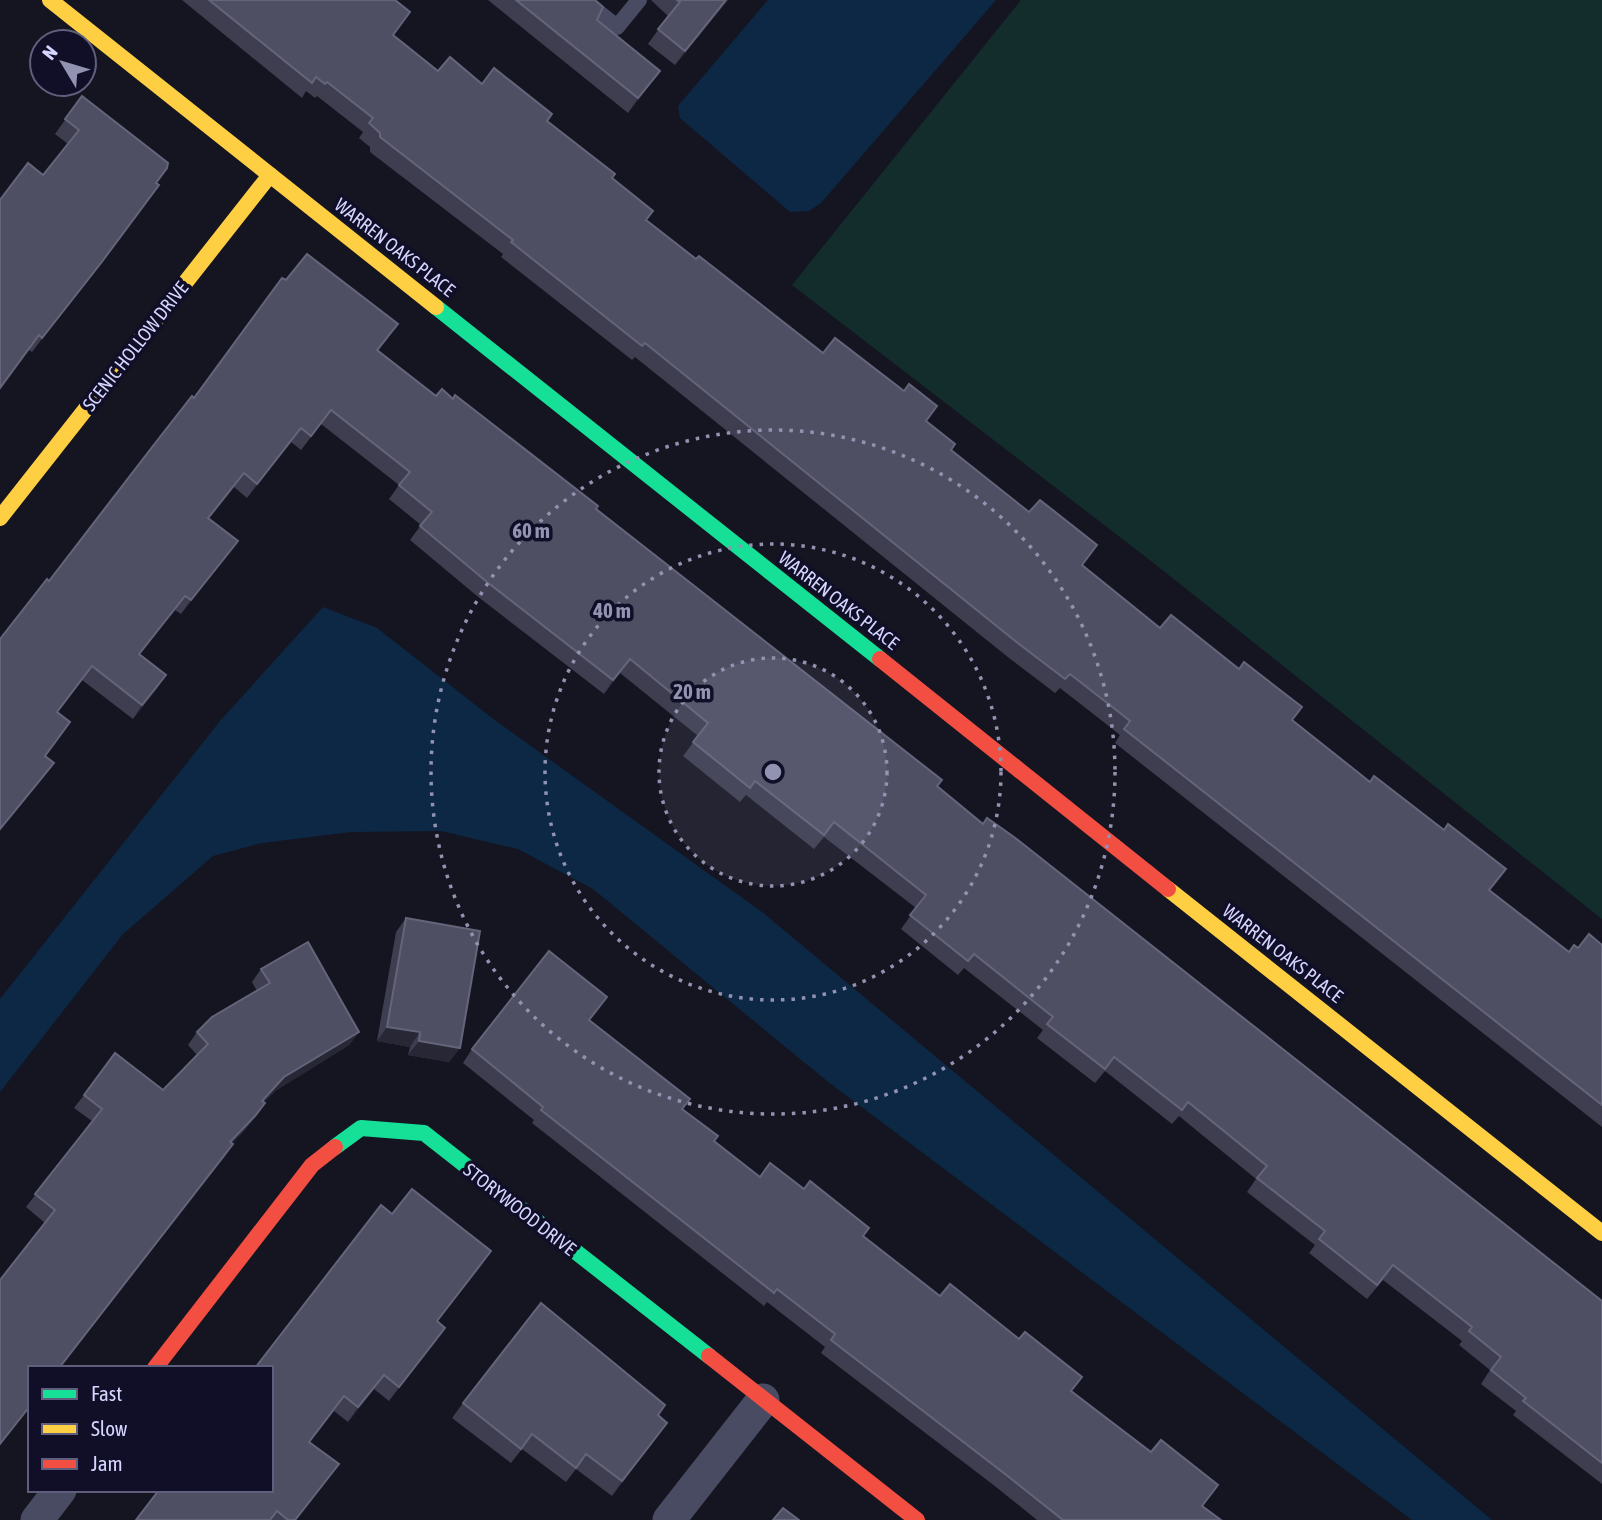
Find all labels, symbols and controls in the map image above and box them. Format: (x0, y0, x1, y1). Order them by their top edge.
north arrow (28, 28, 98, 98)
text: N (37, 41, 62, 64)
street label: WARREN OAKS PLACE (330, 193, 460, 301)
street label: SCENIC HOLLOW DRIVE (78, 277, 192, 415)
text: 60 m (512, 518, 550, 542)
street label: WARREN OAKS PLACE (774, 546, 904, 654)
text: 40 m (592, 598, 631, 622)
text: 20 m (673, 679, 711, 703)
centre of rings (761, 760, 785, 784)
street label: WARREN OAKS PLACE (1218, 899, 1348, 1007)
street label: STORYWOOD DRIVE (460, 1158, 580, 1260)
legend (28, 1366, 273, 1492)
text: Fast (91, 1381, 122, 1405)
text: Slow (91, 1416, 128, 1440)
text: Jam (91, 1451, 123, 1475)

